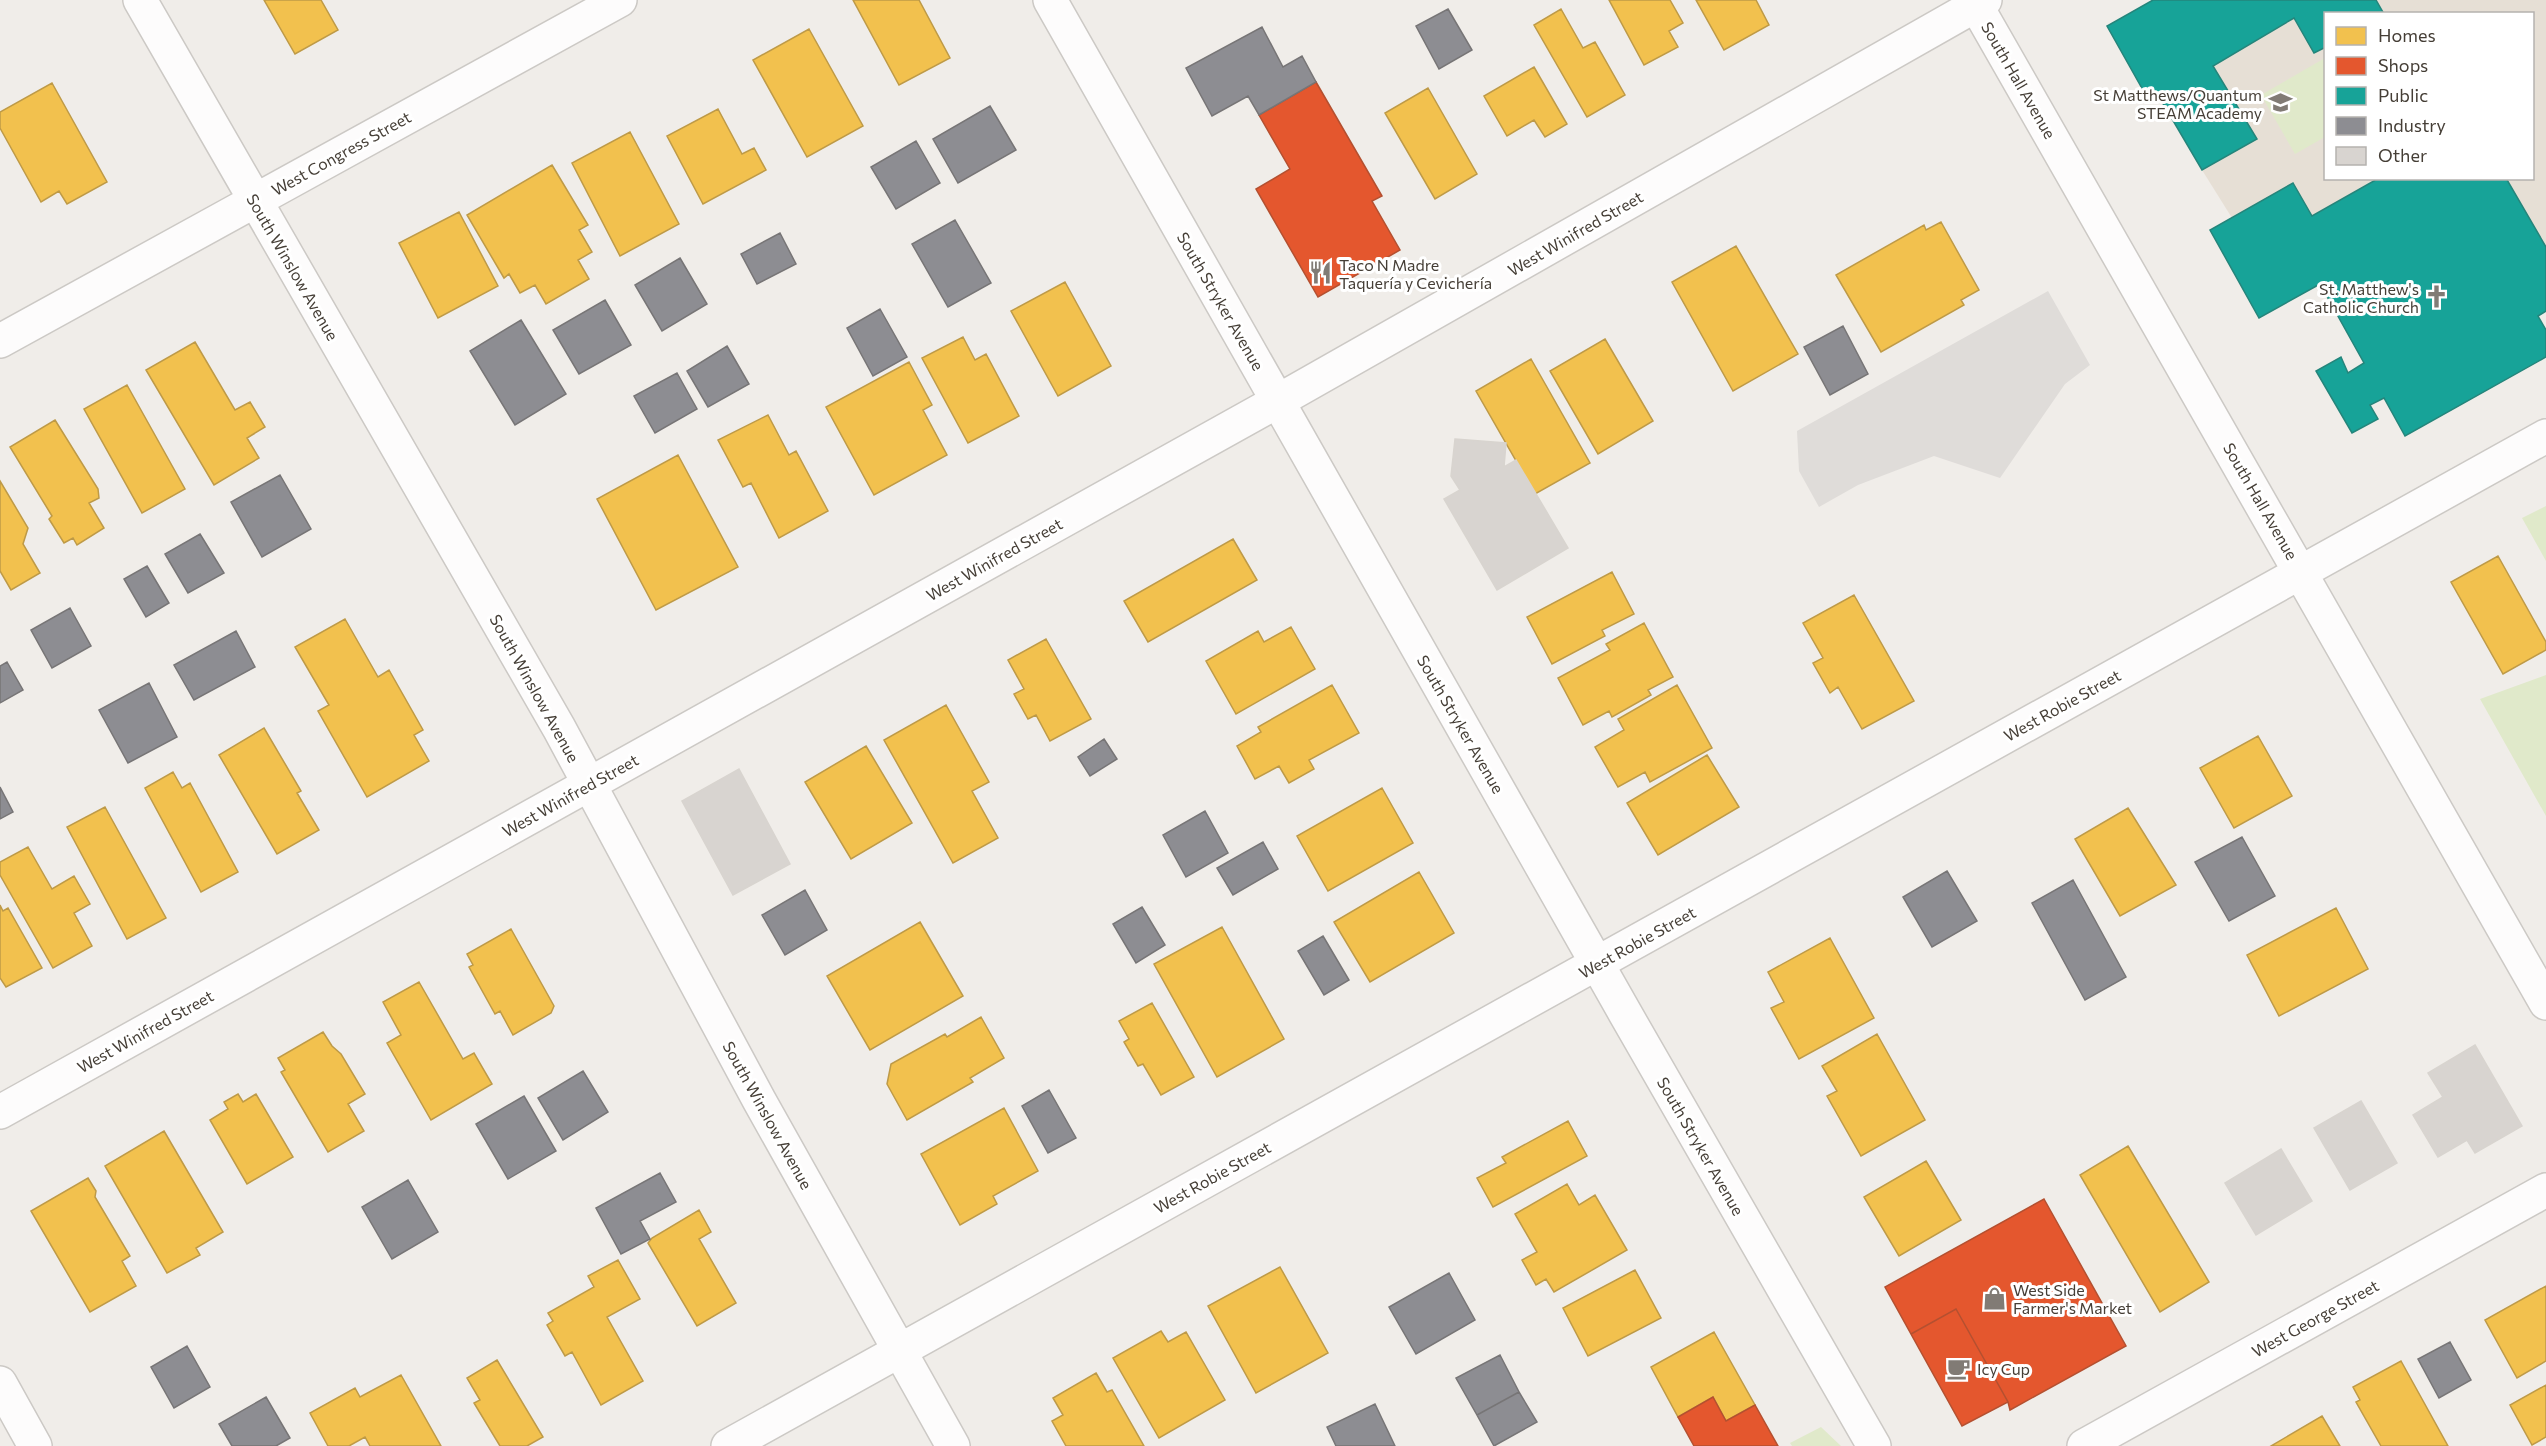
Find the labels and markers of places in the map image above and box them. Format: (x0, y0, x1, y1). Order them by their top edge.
place label: St Matthews/Quantum STEAM Academy (2093, 85, 2262, 122)
school or university icon: St Matthews/Quantum STEAM Academy (2267, 90, 2293, 116)
place label: Taco N Madre Taquería y Cevichería (1339, 255, 1492, 292)
restaurant icon: Taco N Madre Taquería y Cevichería (1308, 260, 1334, 286)
place label: St. Matthew's Catholic Church (2303, 279, 2419, 316)
church icon: St. Matthew's Catholic Church (2424, 284, 2450, 310)
place label: West Side Farmer's Market (2013, 1280, 2133, 1317)
shop icon: West Side Farmer's Market (1982, 1285, 2008, 1311)
cafe icon: Icy Cup (1946, 1355, 1972, 1381)
place label: Icy Cup (1977, 1359, 2030, 1378)

